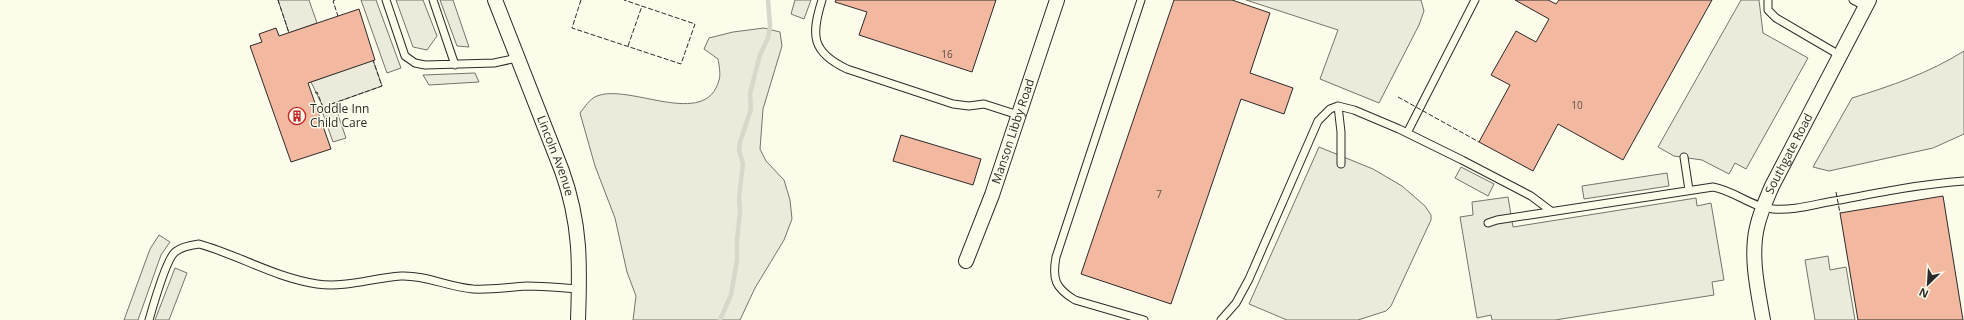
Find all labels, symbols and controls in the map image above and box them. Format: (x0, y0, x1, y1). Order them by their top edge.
house number: 16 (941, 47, 953, 61)
street label: Manson Libby Road (987, 76, 1038, 186)
house number: 10 (1571, 98, 1583, 112)
place label: Toddle Inn Child Care (310, 100, 369, 131)
building icon: Toddle Inn Child Care (287, 106, 307, 126)
street label: Southgate Road (1761, 110, 1816, 197)
street label: Lincoln Avenue (533, 113, 578, 198)
house number: 7 (1156, 187, 1162, 201)
north arrow (1908, 264, 1948, 304)
text: N (1916, 285, 1931, 302)

